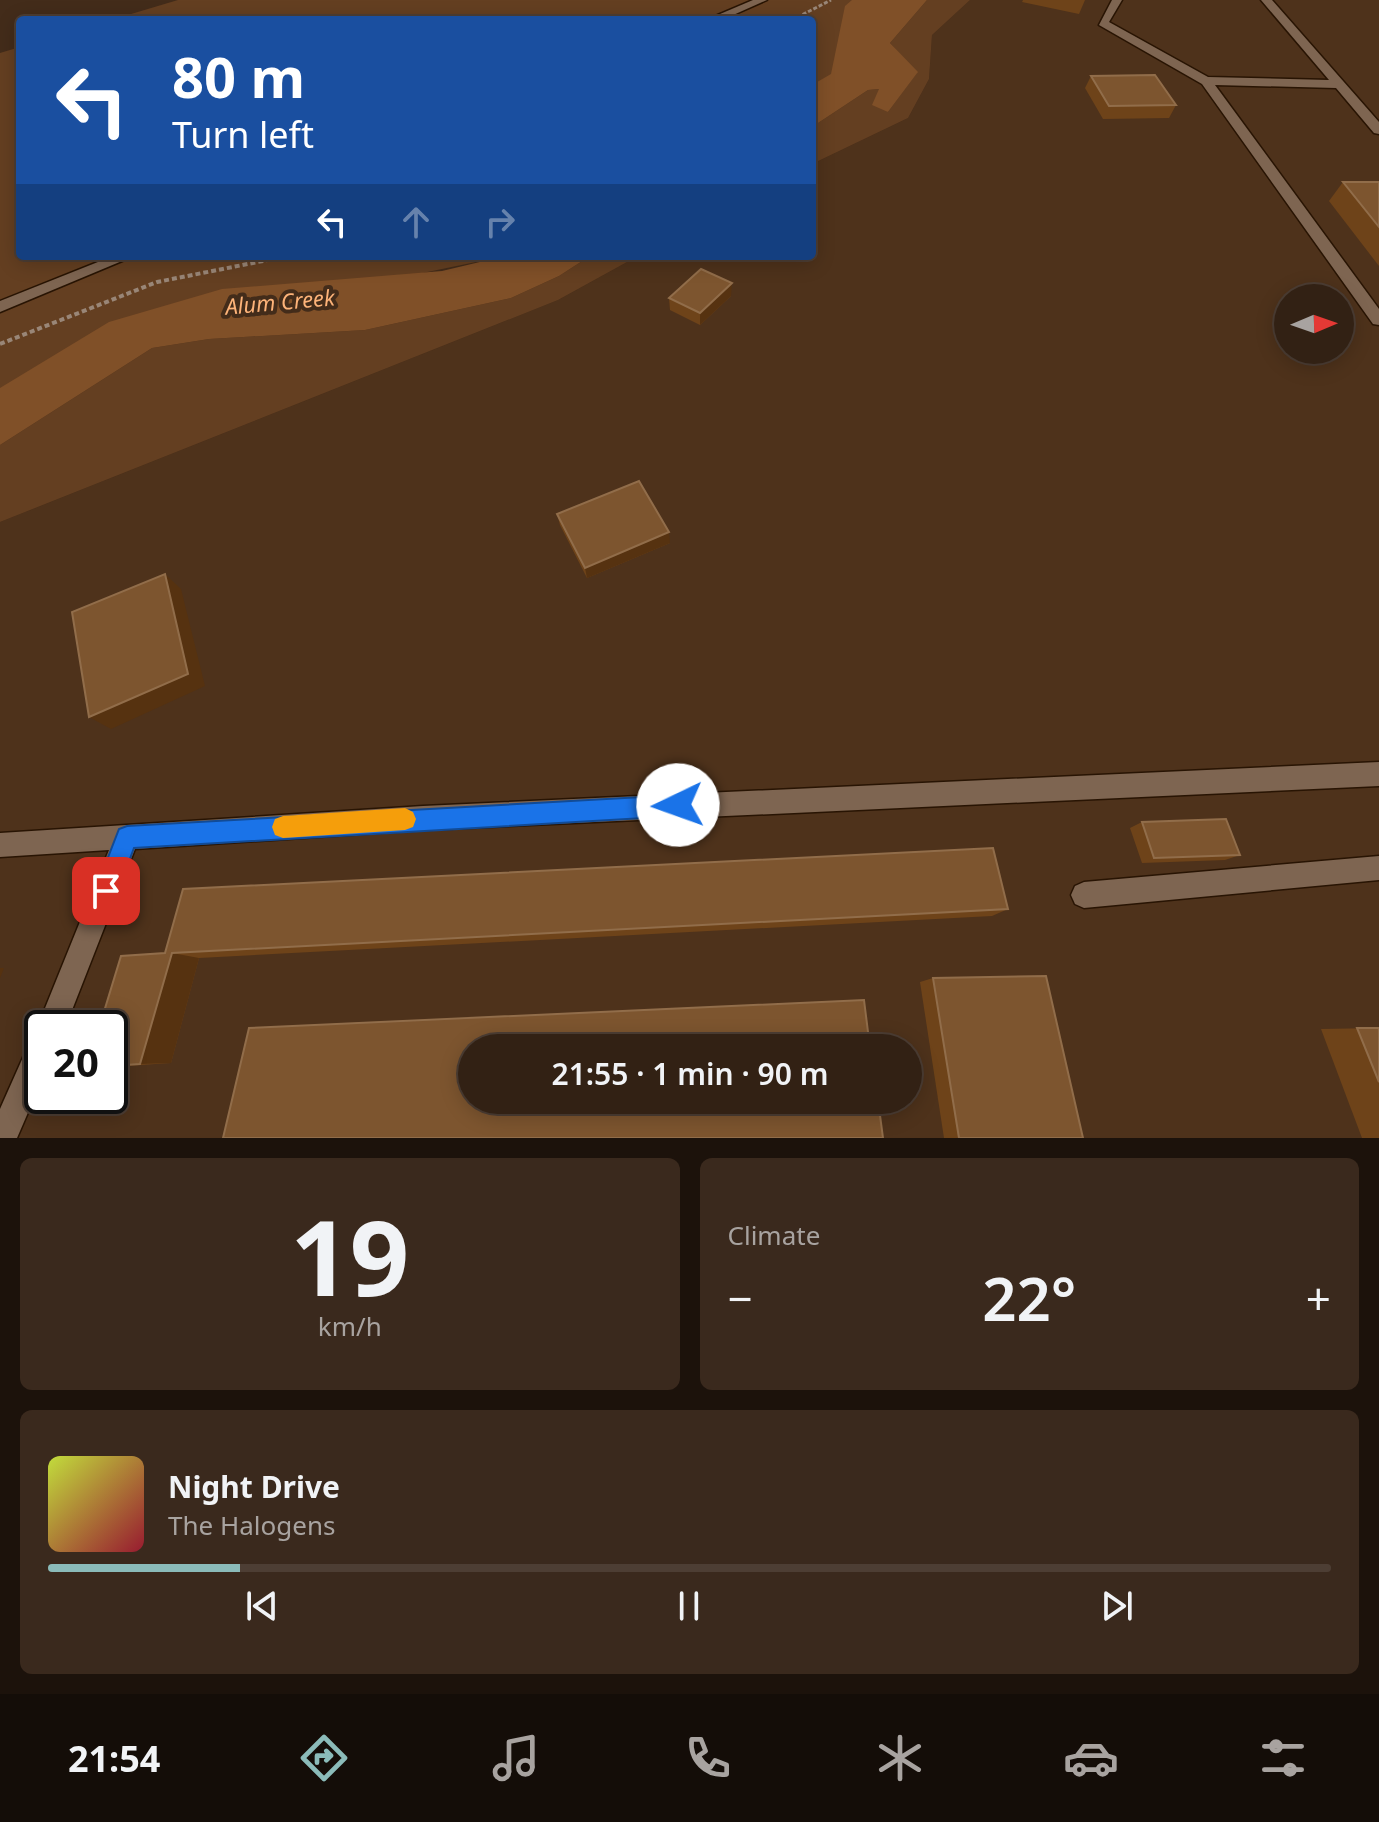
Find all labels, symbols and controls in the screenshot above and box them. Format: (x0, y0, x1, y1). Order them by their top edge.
text: 80 m (172, 38, 305, 114)
icon: left (40, 48, 144, 152)
text: Turn left (172, 110, 314, 159)
icon: left (310, 200, 354, 244)
icon: ahead (394, 200, 438, 244)
icon: right (478, 200, 522, 244)
water label: Alum Creek (222, 281, 337, 321)
north arrow (1274, 284, 1354, 364)
map controls (1274, 284, 1354, 364)
position arrow (636, 763, 720, 847)
pin (72, 857, 140, 925)
icon: arrive (84, 869, 128, 913)
speed limit sign: 20 (24, 1010, 128, 1114)
text: 21:55 · 1 min · 90 m (552, 1053, 829, 1094)
text: 19 (290, 1185, 409, 1326)
text: Climate (728, 1217, 820, 1253)
text: 22° (982, 1257, 1076, 1339)
text: − (728, 1268, 753, 1328)
text: + (1306, 1268, 1331, 1328)
text: km/h (318, 1308, 382, 1344)
text: Night Drive (168, 1466, 340, 1507)
text: The Halogens (168, 1507, 335, 1543)
icon: previous (240, 1584, 284, 1628)
icon: pause (667, 1584, 711, 1628)
icon: next (1095, 1584, 1139, 1628)
icon: directions (296, 1730, 352, 1786)
icon: music (488, 1730, 544, 1786)
icon: phone (680, 1730, 736, 1786)
icon: climate (872, 1730, 928, 1786)
icon: car (1063, 1730, 1119, 1786)
icon: filters (1255, 1730, 1311, 1786)
text: 21:54 (68, 1734, 160, 1783)

